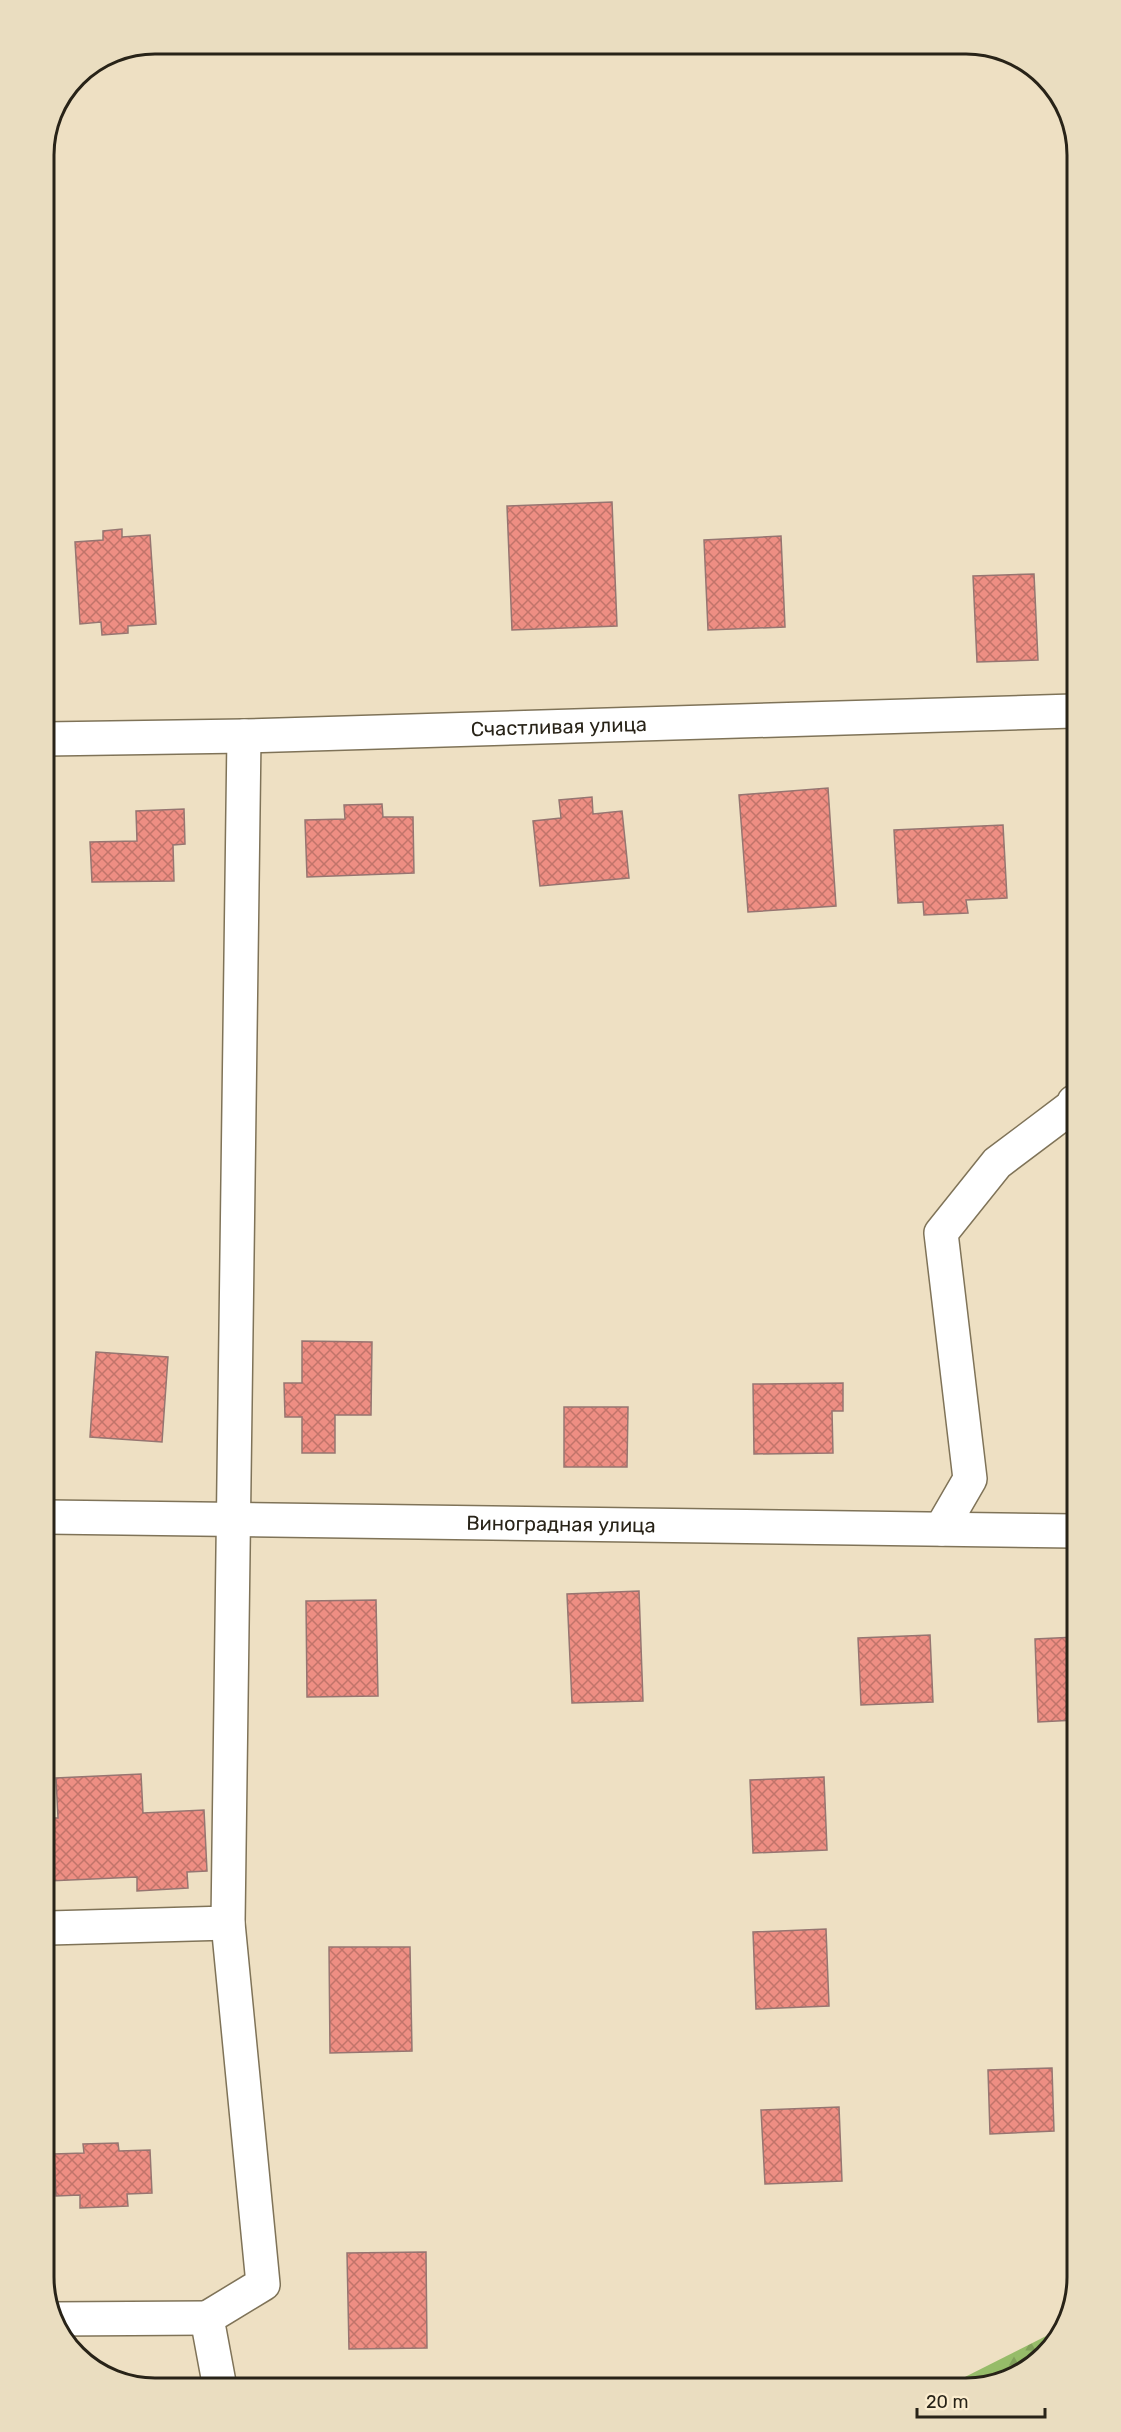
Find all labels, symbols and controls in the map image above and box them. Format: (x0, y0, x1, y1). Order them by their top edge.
street label: Счастливая улица (470, 712, 647, 741)
street label: Виноградная улица (466, 1511, 656, 1537)
scale bar (917, 2381, 1044, 2419)
text: 20 m (926, 2391, 968, 2413)

